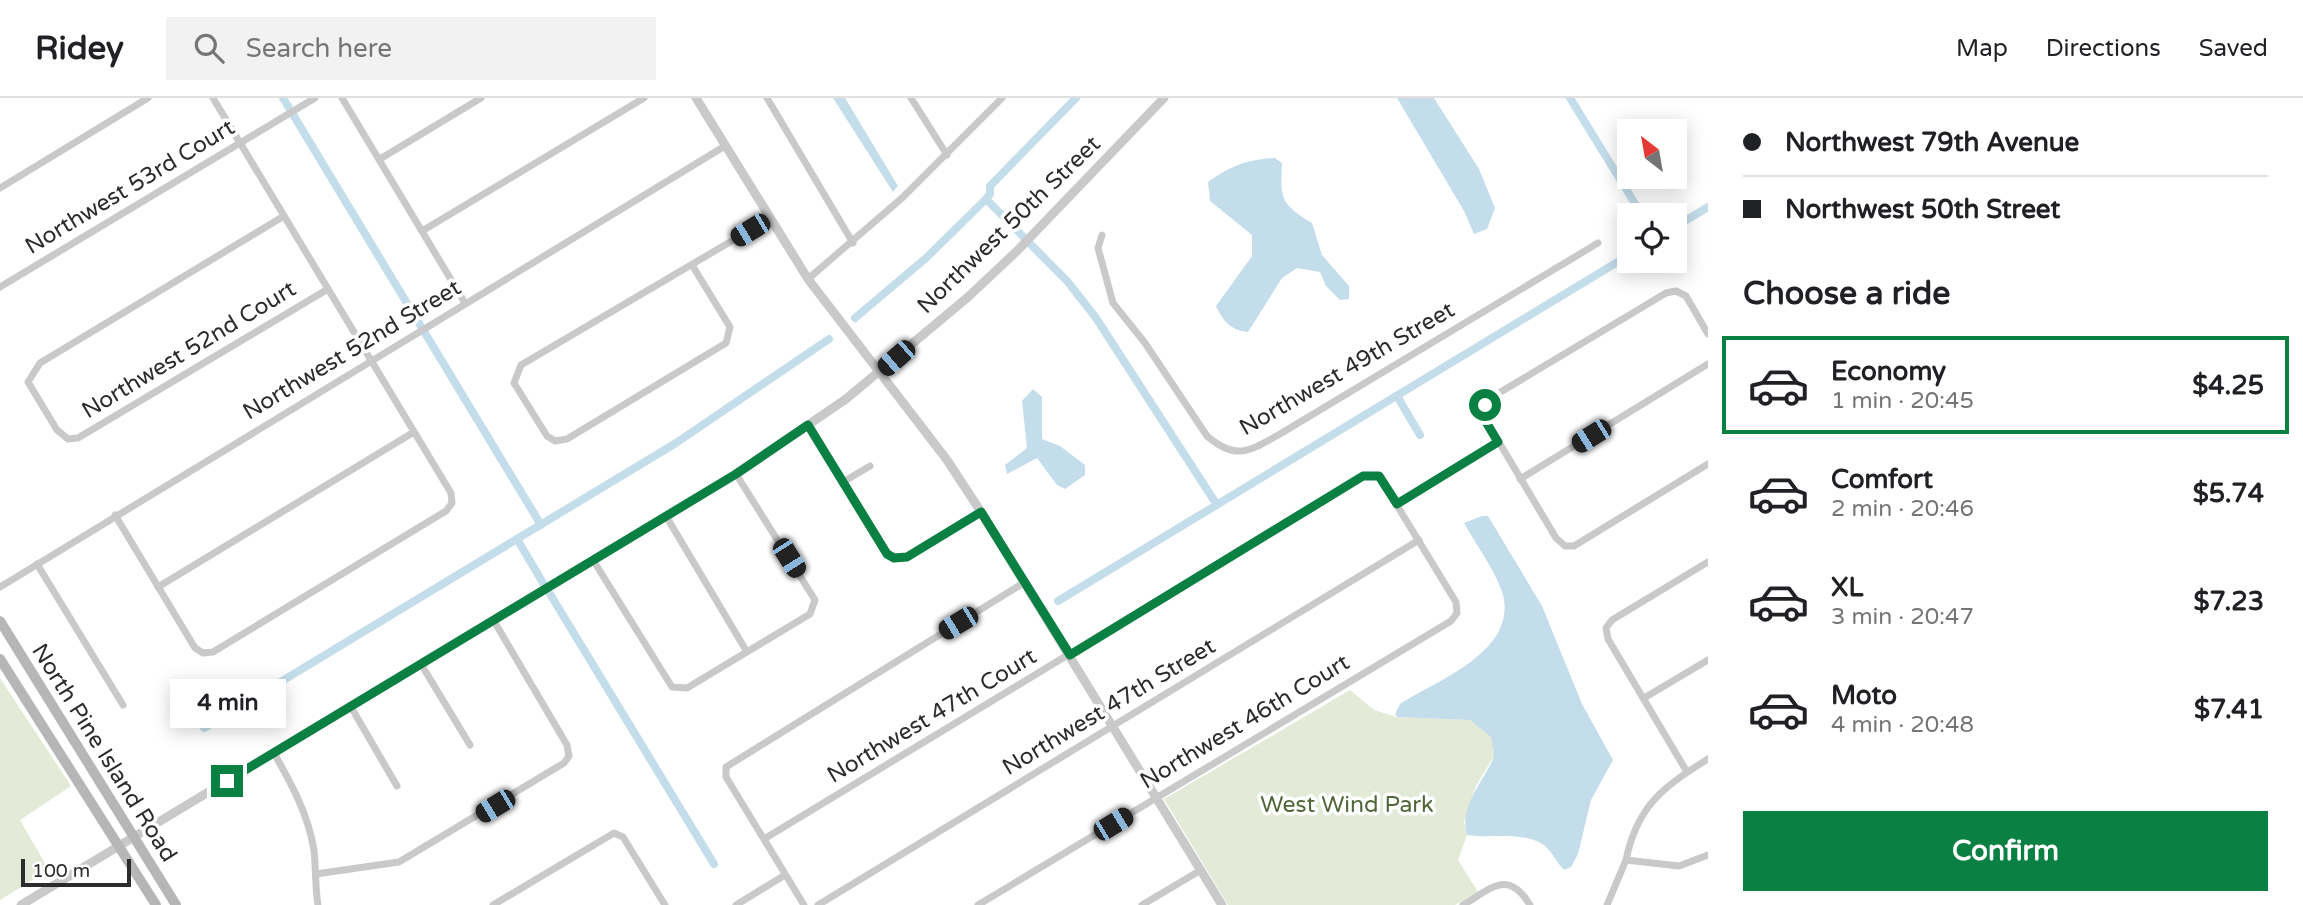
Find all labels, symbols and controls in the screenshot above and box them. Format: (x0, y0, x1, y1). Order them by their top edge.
search box (166, 17, 656, 80)
text: Ridey (35, 29, 124, 68)
icon: search (190, 29, 228, 67)
text: Search here (246, 33, 392, 64)
text: Map (1956, 34, 2008, 63)
text: Directions (2046, 34, 2161, 63)
text: Saved (2199, 34, 2268, 63)
street label: Northwest 53rd Court (20, 113, 240, 261)
north arrow (1617, 119, 1687, 189)
map controls (1617, 119, 1687, 273)
text: Northwest 79th Avenue (1785, 127, 2079, 158)
street label: Northwest 50th Street (912, 130, 1107, 320)
text: Northwest 50th Street (1785, 194, 2061, 225)
button: locate (1617, 203, 1687, 273)
car (727, 210, 774, 250)
street label: Northwest 52nd Street (238, 274, 466, 426)
street label: Northwest 52nd Court (77, 275, 301, 425)
text: Choose a ride (1743, 275, 1950, 313)
street label: Northwest 49th Street (1234, 296, 1460, 442)
car (874, 336, 919, 380)
icon: car (1747, 354, 1810, 417)
text: Economy (1831, 356, 1946, 387)
text: $4.25 (2192, 370, 2264, 401)
text: 1 min · 20:45 (1831, 387, 1974, 415)
route start (1469, 389, 1501, 421)
car (1568, 416, 1615, 456)
icon: car (1747, 462, 1810, 525)
text: Comfort (1831, 464, 1933, 495)
text: $5.74 (2193, 478, 2264, 509)
text: 2 min · 20:46 (1831, 495, 1974, 523)
car (769, 535, 810, 581)
icon: car (1747, 570, 1810, 633)
text: XL (1831, 572, 1863, 603)
text: $7.23 (2194, 586, 2264, 617)
car (935, 603, 982, 643)
text: 3 min · 20:47 (1831, 603, 1974, 631)
street label: Northwest 47th Street (997, 632, 1221, 782)
street label: North Pine Island Road (25, 639, 183, 867)
street label: Northwest 47th Court (822, 642, 1042, 790)
street label: Northwest 46th Court (1135, 648, 1355, 796)
icon: car (1747, 678, 1810, 741)
callout: 4 min (169, 680, 285, 728)
text: Moto (1831, 680, 1897, 711)
text: 4 min (197, 689, 259, 717)
text: $7.41 (2194, 694, 2264, 725)
text: 4 min · 20:48 (1831, 711, 1974, 739)
route end (211, 765, 243, 797)
car (472, 786, 519, 826)
park label: West Wind Park (1260, 791, 1434, 819)
car (1090, 804, 1137, 844)
button: Confirm (1743, 811, 2268, 891)
scale bar (21, 856, 131, 888)
text: 100 m (32, 860, 90, 882)

